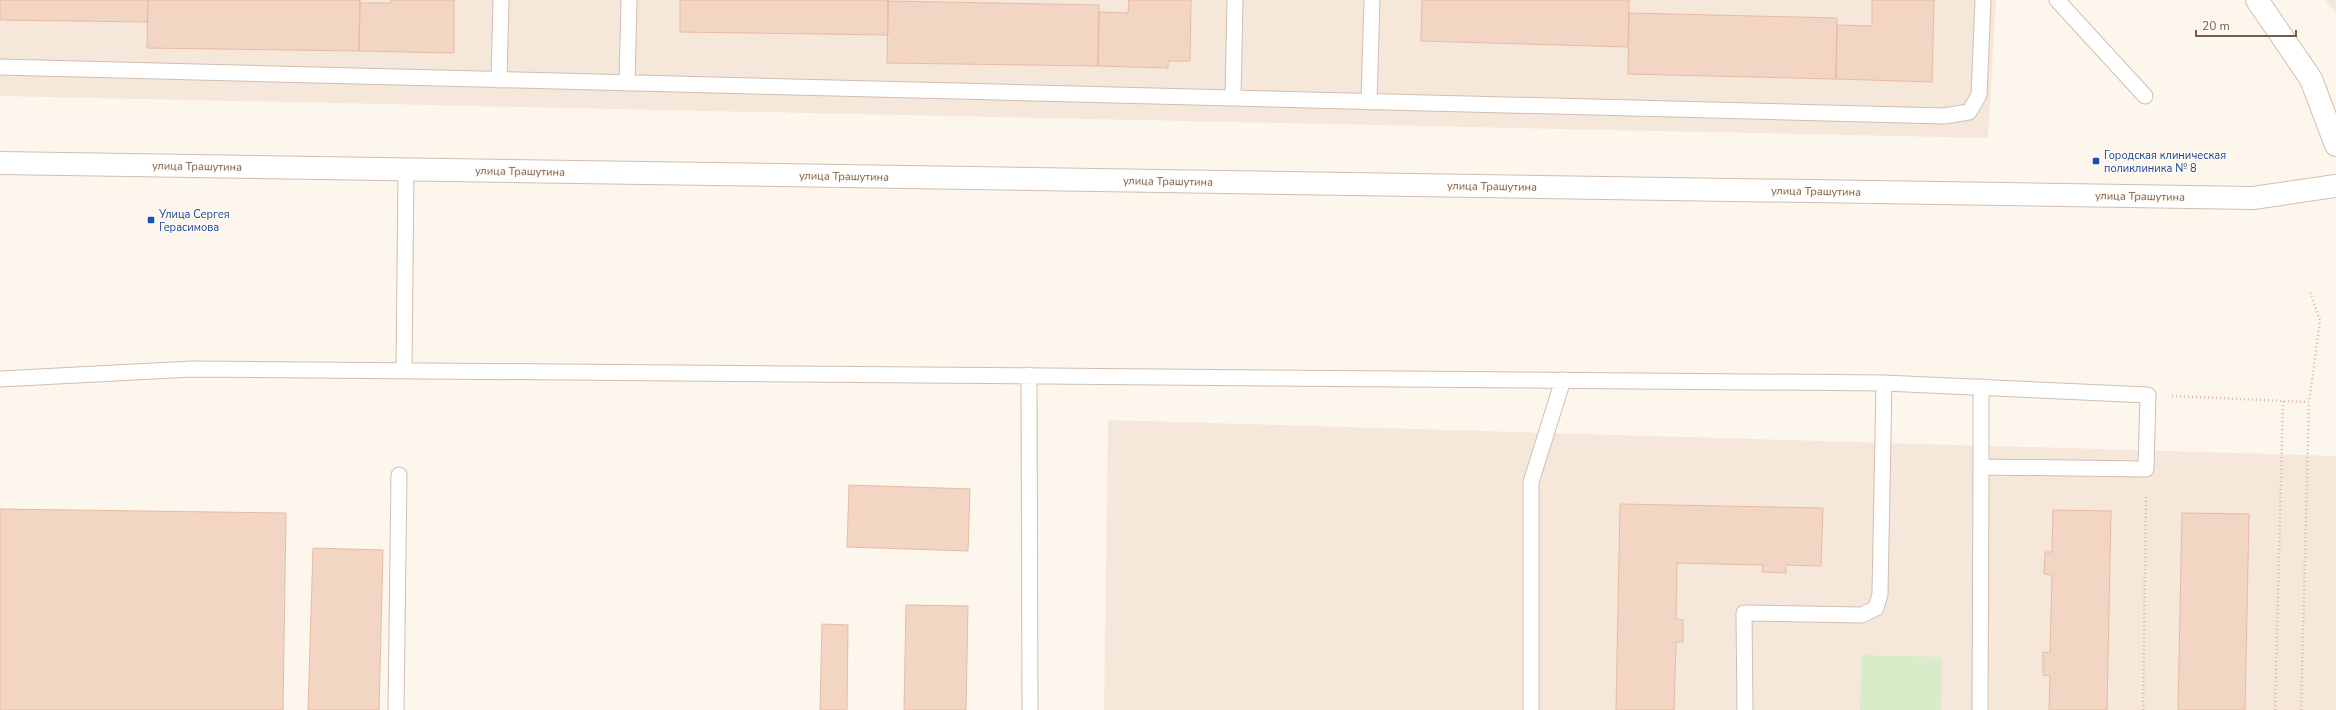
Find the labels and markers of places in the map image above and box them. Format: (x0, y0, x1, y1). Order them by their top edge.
place label: Городская клиническая поликлиника № 8 (2104, 148, 2226, 176)
marker: Городская клиническая поликлиника № 8 (2091, 156, 2101, 166)
place label: Улица Сергея Герасимова (158, 207, 230, 235)
marker: Улица Сергея Герасимова (146, 215, 156, 225)

